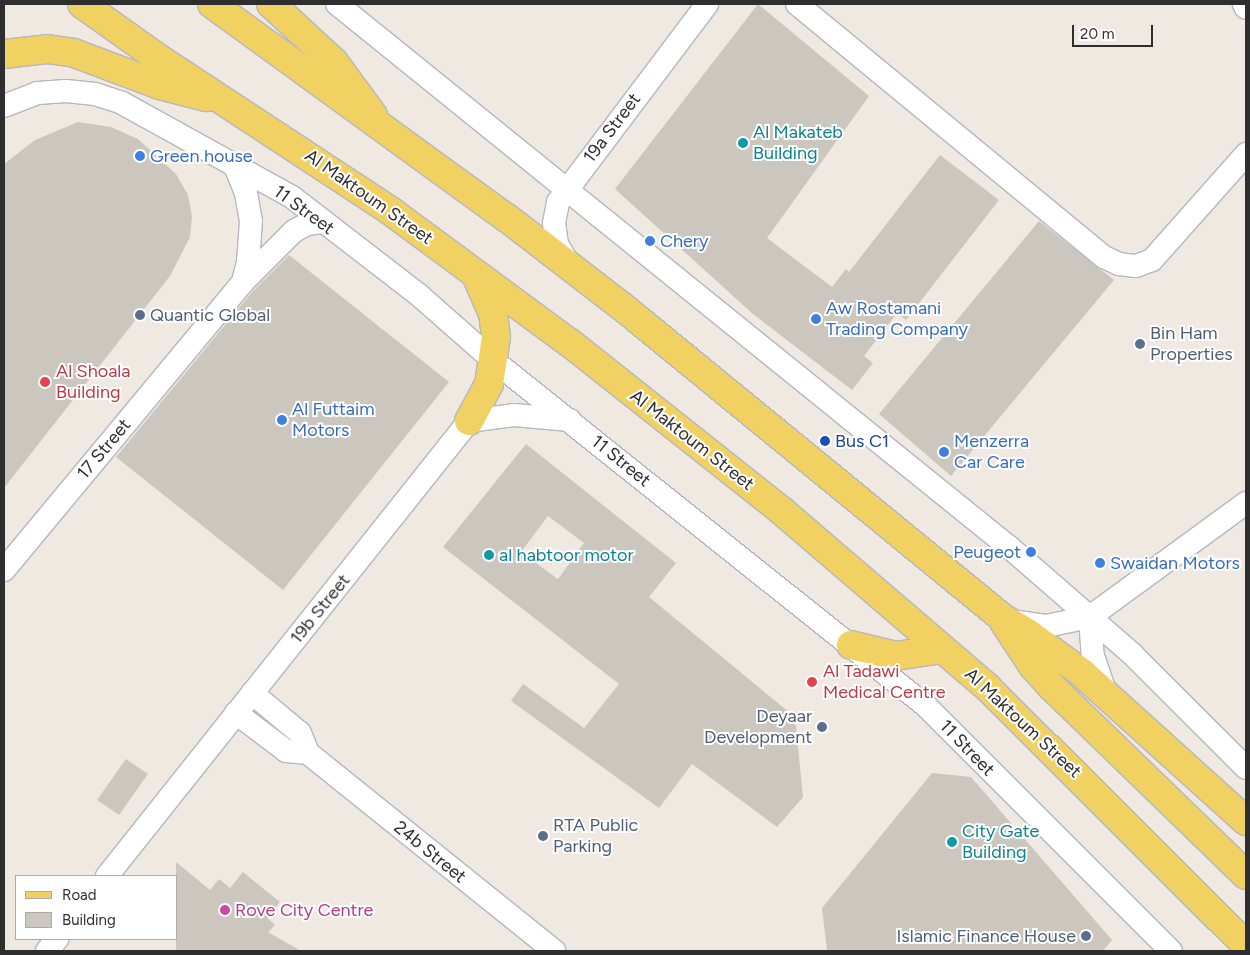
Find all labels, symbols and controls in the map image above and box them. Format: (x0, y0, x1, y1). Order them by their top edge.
scale bar (1075, 15, 1156, 47)
text: 20 m (1080, 25, 1114, 43)
street label: 19a Street (579, 89, 645, 167)
place label: Al Makateb Building (753, 122, 843, 164)
marker: Al Makateb Building (737, 137, 749, 149)
place label: Green house (150, 145, 253, 167)
street label: Al Maktoum Street (301, 145, 437, 249)
marker: Green house (134, 150, 146, 162)
street label: 11 Street (269, 181, 339, 239)
place label: Chery (660, 230, 708, 252)
marker: Chery (644, 235, 656, 247)
place label: Aw Rostamani Trading Company (826, 298, 968, 340)
place label: Quantic Global (150, 304, 270, 326)
marker: Quantic Global (134, 309, 146, 321)
marker: Aw Rostamani Trading Company (810, 313, 822, 325)
place label: Bin Ham Properties (1150, 323, 1233, 366)
marker: Bin Ham Properties (1134, 338, 1146, 350)
place label: Al Shoala Building (56, 361, 130, 404)
marker: Al Shoala Building (38, 375, 52, 389)
street label: Al Maktoum Street (626, 385, 758, 495)
place label: Al Futtaim Motors (292, 399, 374, 442)
marker: Al Futtaim Motors (276, 414, 288, 426)
street label: 17 Street (73, 415, 135, 483)
place label: Bus C1 (835, 430, 889, 452)
street label: 11 Street (587, 431, 655, 491)
place label: Menzerra Car Care (954, 431, 1029, 474)
marker: Bus C1 (819, 435, 831, 447)
marker: Menzerra Car Care (938, 446, 950, 458)
place label: Peugeot (953, 541, 1021, 563)
place label: al habtoor motor (499, 544, 634, 566)
marker: Peugeot (1025, 546, 1037, 558)
marker: al habtoor motor (483, 549, 495, 561)
place label: Swaidan Motors (1110, 552, 1240, 574)
marker: Swaidan Motors (1094, 557, 1106, 569)
street label: 19b Street (285, 570, 355, 648)
place label: Al Tadawi Medical Centre (823, 661, 946, 704)
street label: Al Maktoum Street (960, 664, 1086, 782)
marker: Al Tadawi Medical Centre (805, 675, 819, 689)
place label: Deyaar Development (704, 706, 812, 749)
street label: 11 Street (935, 715, 999, 781)
marker: Deyaar Development (816, 721, 828, 733)
place label: RTA Public Parking (553, 815, 638, 858)
street label: 24b Street (390, 816, 470, 888)
place label: City Gate Building (962, 821, 1039, 864)
marker: RTA Public Parking (537, 830, 549, 842)
marker: City Gate Building (946, 836, 958, 848)
legend (15, 875, 178, 940)
text: Road (62, 886, 97, 904)
place label: Rove City Centre (235, 899, 373, 921)
marker: Rove City Centre (219, 904, 231, 916)
text: Building (62, 911, 116, 929)
place label: Islamic Finance House (896, 925, 1076, 947)
marker: Islamic Finance House (1080, 930, 1092, 942)

